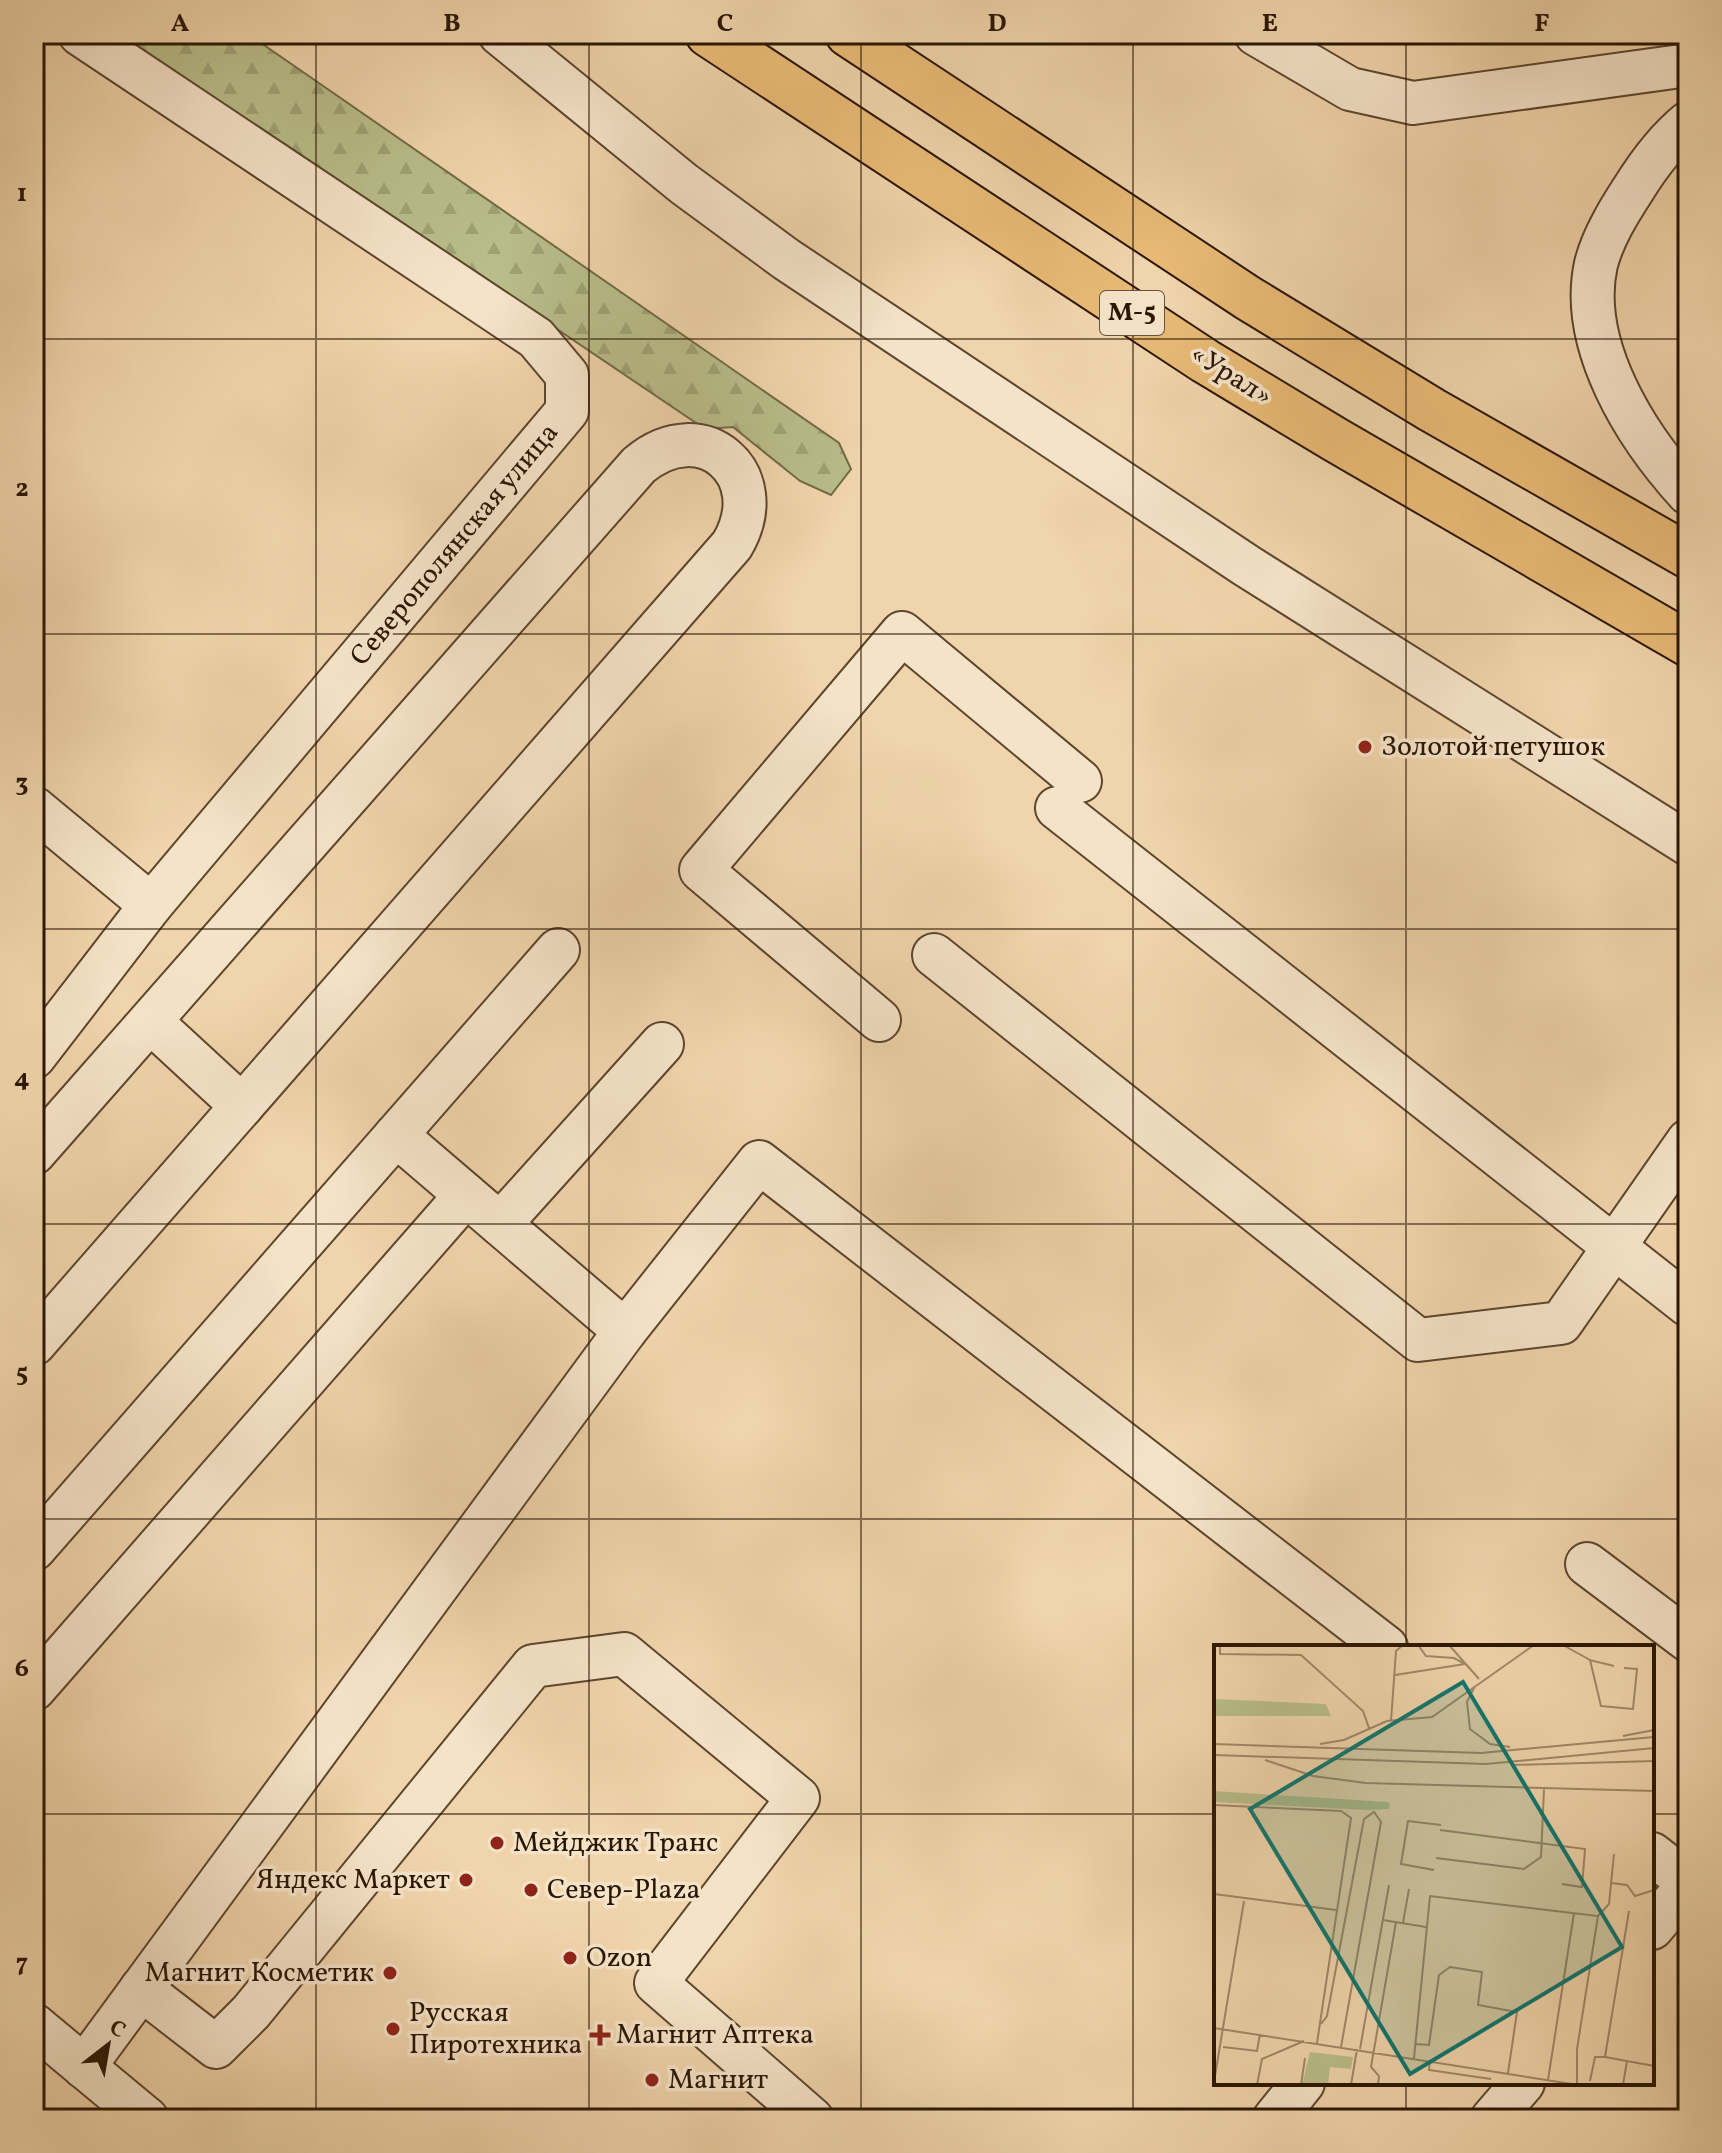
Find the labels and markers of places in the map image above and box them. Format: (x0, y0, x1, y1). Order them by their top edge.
place label: Золотой петушок (1381, 728, 1605, 767)
marker: Золотой петушок (1356, 738, 1374, 756)
place label: Мейджик Транс (513, 1824, 719, 1863)
marker: Мейджик Транс (488, 1834, 506, 1852)
place label: Яндекс Маркет (256, 1861, 450, 1900)
marker: Яндекс Маркет (457, 1871, 475, 1889)
place label: Север-Plaza (547, 1871, 700, 1910)
marker: Север-Plaza (522, 1881, 540, 1899)
place label: Ozon (586, 1939, 652, 1978)
marker: Ozon (561, 1949, 579, 1967)
place label: Магнит Косметик (145, 1954, 374, 1993)
marker: Магнит Косметик (381, 1964, 399, 1982)
place label: Русская Пиротехника (409, 1994, 583, 2065)
place label: Магнит Аптека (616, 2016, 814, 2055)
marker: Русская Пиротехника (384, 2020, 402, 2038)
marker: Магнит Аптека (591, 2026, 609, 2044)
place label: Магнит (668, 2061, 768, 2100)
marker: Магнит (643, 2071, 661, 2089)

